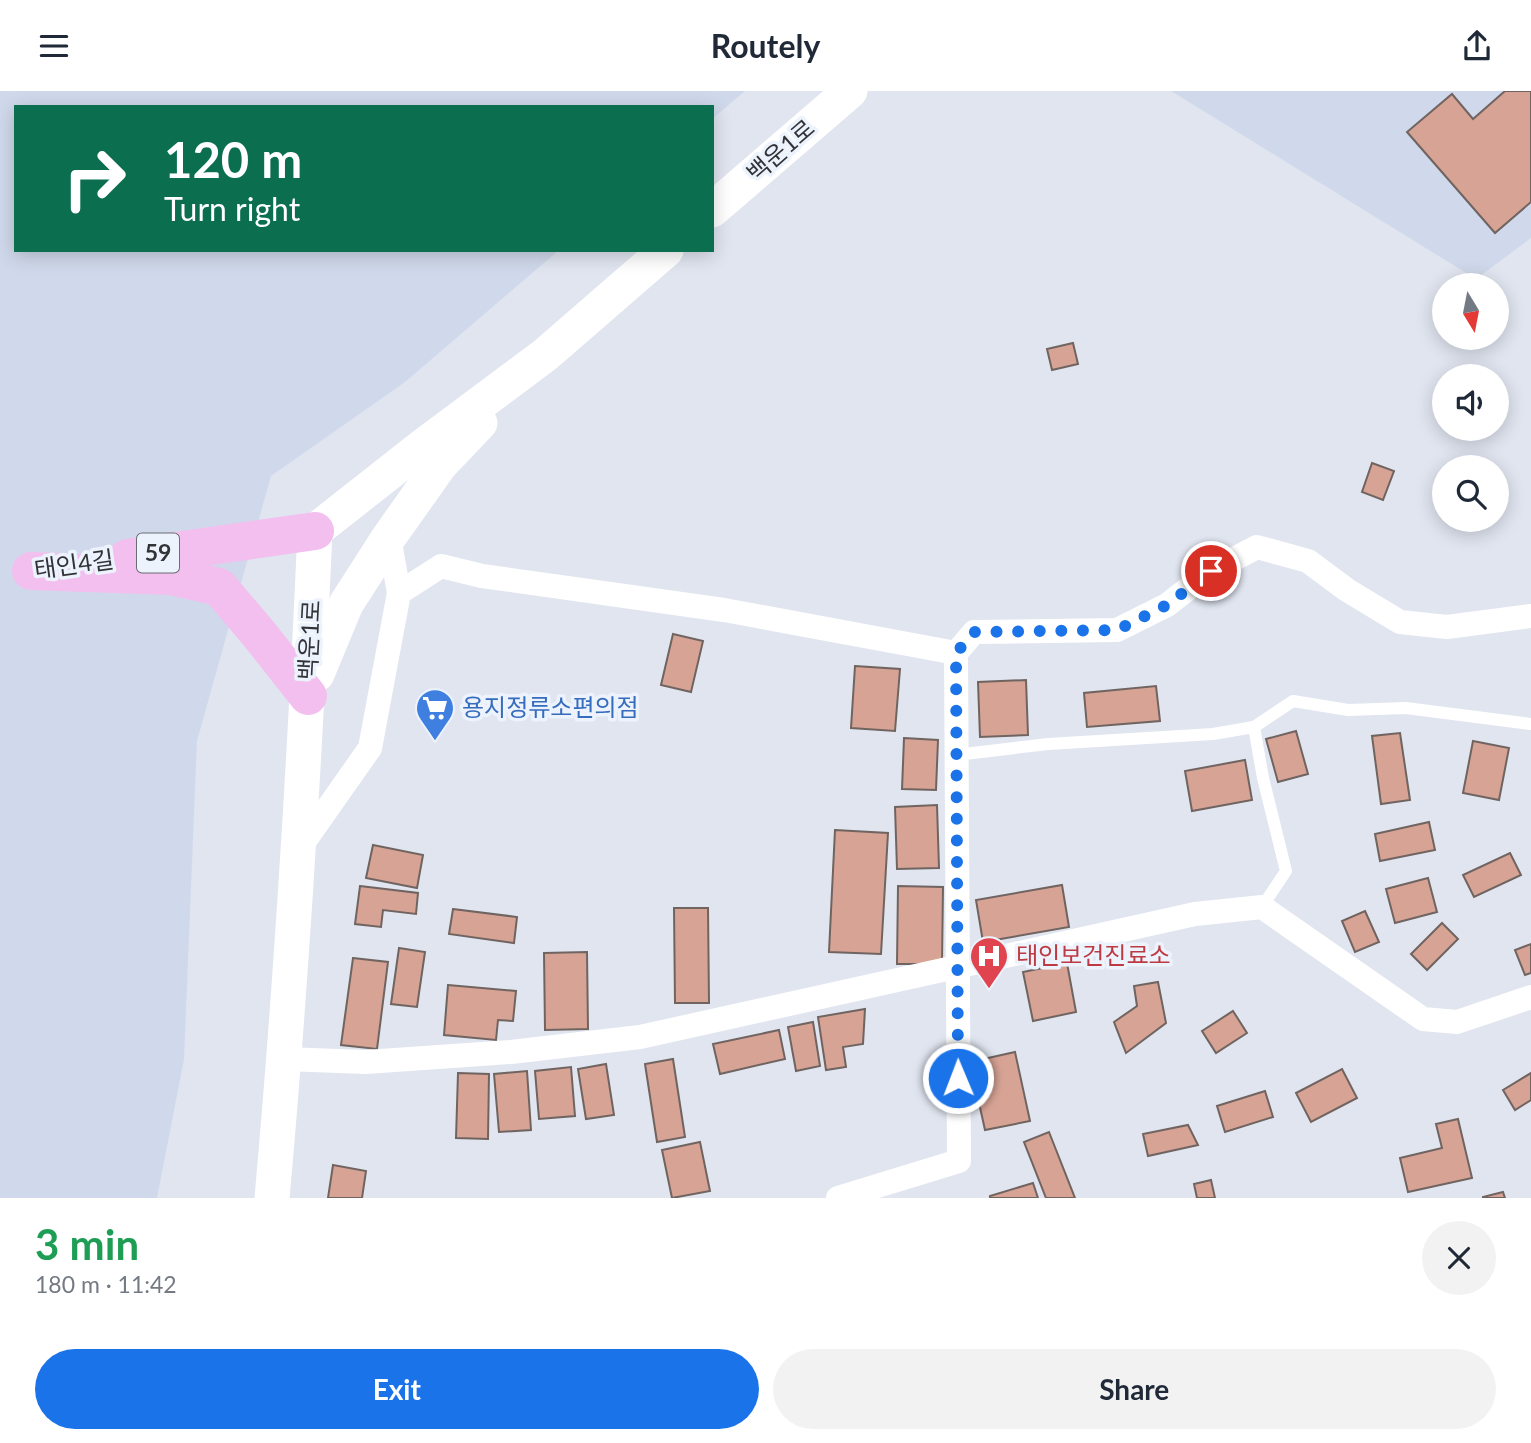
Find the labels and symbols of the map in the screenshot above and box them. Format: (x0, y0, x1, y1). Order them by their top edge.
street label: 백운1로 (740, 113, 820, 187)
north arrow (1432, 273, 1508, 350)
road number: 59 (137, 533, 179, 573)
pin (1181, 541, 1241, 601)
street label: 태인4길 (32, 544, 116, 583)
street label: 백운1로 (292, 599, 325, 681)
supermarket icon: 용지정류소편의점 (414, 687, 456, 742)
place label: 용지정류소편의점 (462, 692, 639, 721)
hospital icon: 태인보건진료소 (968, 935, 1010, 990)
place label: 태인보건진료소 (1016, 940, 1171, 969)
position arrow (921, 1041, 995, 1115)

